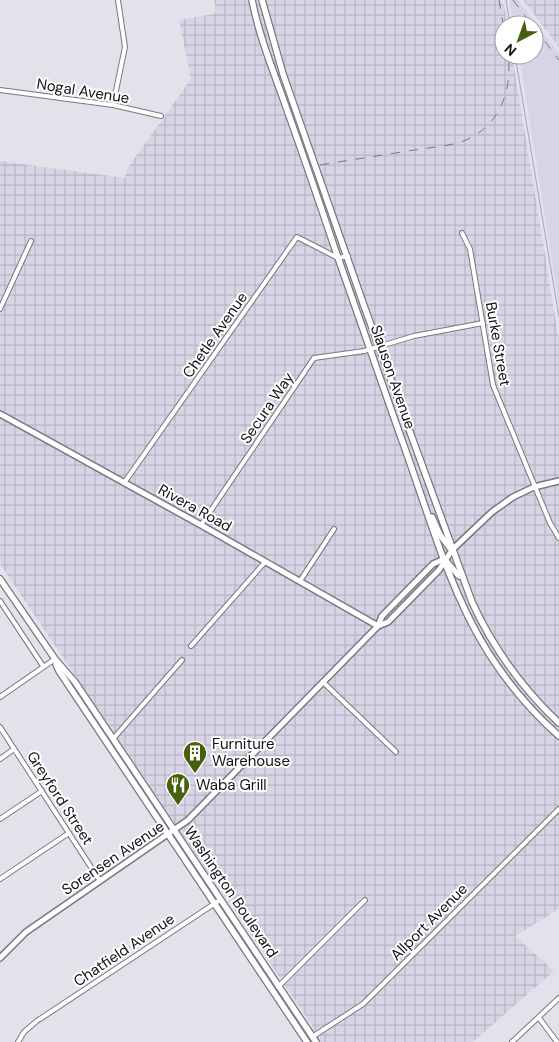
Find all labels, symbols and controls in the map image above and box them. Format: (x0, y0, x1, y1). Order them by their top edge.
north arrow (494, 15, 544, 65)
text: N (501, 40, 520, 60)
street label: Nogal Avenue (35, 74, 131, 108)
street label: Chetle Avenue (178, 288, 252, 382)
street label: Burke Street (481, 300, 515, 388)
street label: Slauson Avenue (366, 322, 420, 432)
street label: Secura Way (236, 368, 299, 448)
street label: Rivera Road (155, 480, 235, 536)
place label: Furniture Warehouse (212, 734, 290, 771)
building icon: Furniture Warehouse (182, 740, 208, 774)
street label: Greyford Street (22, 747, 98, 849)
restaurant icon: Waba Grill (165, 772, 191, 806)
place label: Waba Grill (196, 775, 267, 795)
street label: Sorensen Avenue (58, 816, 168, 900)
street label: Washington Boulevard (180, 822, 282, 962)
street label: Allport Avenue (386, 879, 472, 965)
street label: Chatfield Avenue (70, 909, 178, 991)

